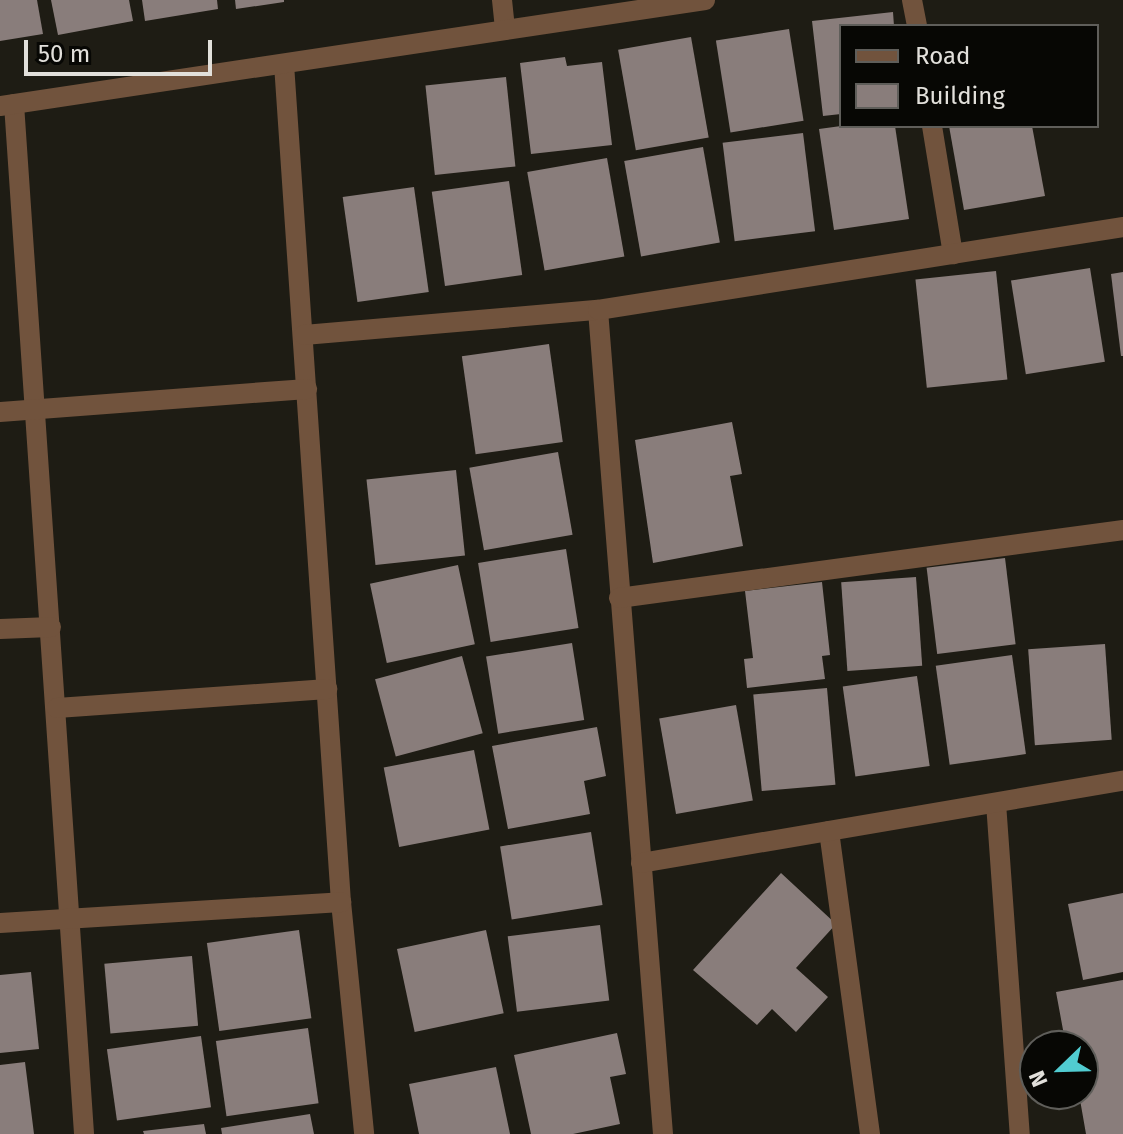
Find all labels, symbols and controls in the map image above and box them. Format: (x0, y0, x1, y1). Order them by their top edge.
scale bar (28, 24, 216, 74)
legend (839, 24, 1099, 128)
text: 50 m (38, 40, 90, 68)
text: Road (915, 42, 970, 70)
text: Building (915, 82, 1005, 110)
north arrow (1019, 1030, 1099, 1110)
text: N (1023, 1067, 1054, 1091)

